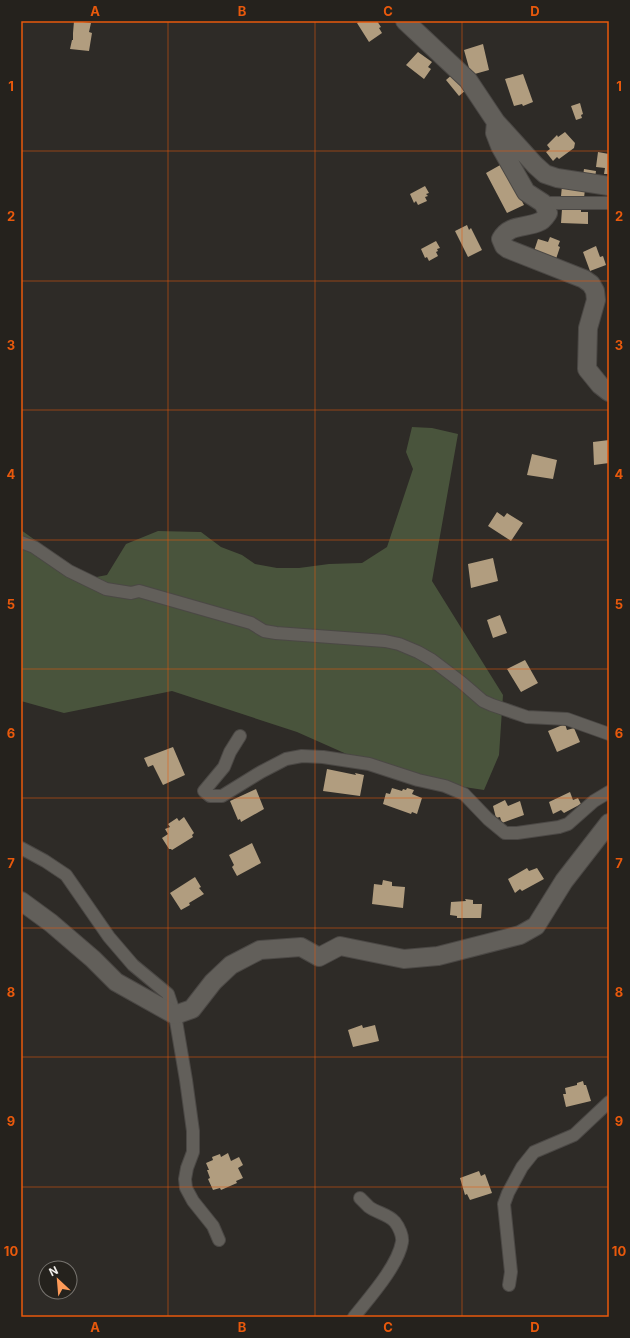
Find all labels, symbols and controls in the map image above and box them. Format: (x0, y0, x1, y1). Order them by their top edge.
text: A (90, 3, 100, 19)
text: B (238, 3, 247, 19)
text: C (383, 3, 393, 19)
text: D (530, 3, 540, 19)
text: 1 (8, 78, 14, 94)
text: 1 (616, 78, 622, 94)
text: 2 (7, 208, 15, 224)
text: 2 (615, 208, 623, 224)
text: 3 (7, 337, 15, 353)
text: 3 (615, 337, 623, 353)
text: 4 (7, 466, 16, 482)
text: 4 (615, 466, 624, 482)
text: 5 (7, 596, 15, 612)
text: 5 (615, 596, 623, 612)
text: 6 (7, 725, 15, 741)
text: 6 (615, 725, 623, 741)
text: 7 (7, 855, 15, 871)
text: 7 (615, 855, 623, 871)
text: 8 (7, 984, 15, 1000)
text: 8 (615, 984, 623, 1000)
text: 9 (7, 1113, 15, 1129)
text: 9 (615, 1113, 623, 1129)
text: 10 (4, 1243, 18, 1259)
text: 10 (612, 1243, 626, 1259)
north arrow (38, 1260, 78, 1300)
text: N (47, 1263, 60, 1279)
text: A (90, 1319, 100, 1335)
text: B (238, 1319, 247, 1335)
text: C (383, 1319, 393, 1335)
text: D (530, 1319, 540, 1335)

